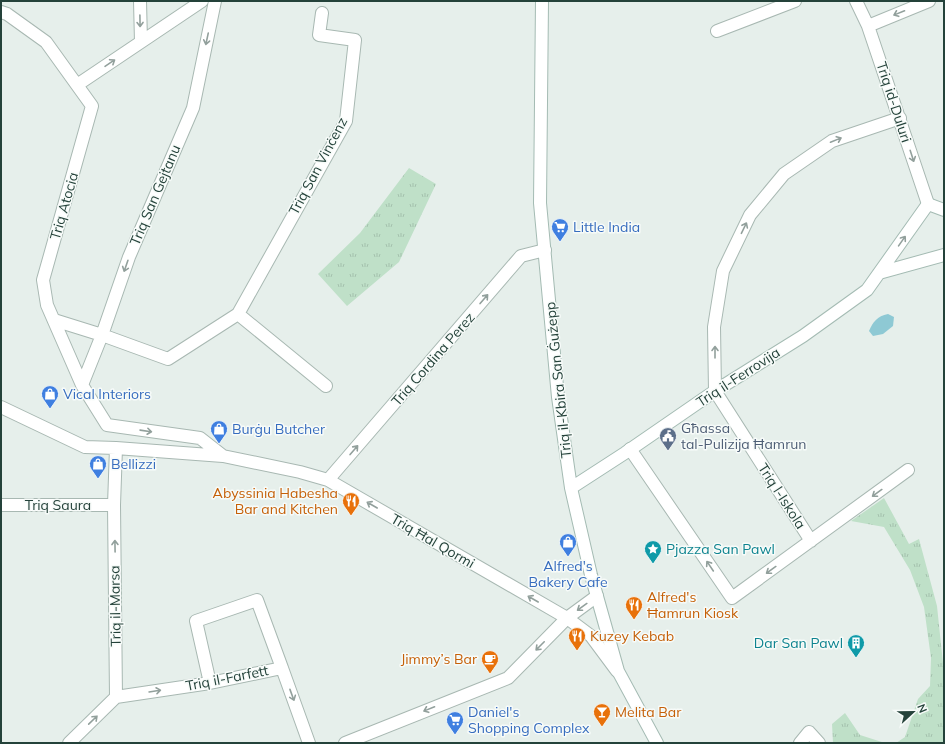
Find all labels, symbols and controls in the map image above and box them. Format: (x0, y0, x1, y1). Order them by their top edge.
one-way arrow (893, 10, 905, 18)
one-way arrow (136, 14, 144, 27)
one-way arrow (203, 32, 211, 45)
one-way arrow (104, 59, 115, 67)
street label: Triq id-Duluri (872, 59, 916, 145)
street label: Triq San Vinċenz (285, 114, 351, 218)
one-way arrow (830, 136, 842, 144)
street label: Triq San Gejtanu (126, 142, 184, 248)
one-way arrow (909, 149, 916, 162)
street label: Triq Atocia (46, 170, 82, 242)
supermarket icon: Little India (550, 217, 570, 242)
place label: Little India (573, 218, 640, 236)
one-way arrow (741, 222, 748, 234)
one-way arrow (898, 236, 906, 247)
one-way arrow (121, 260, 129, 272)
one-way arrow (480, 293, 489, 304)
street label: Triq il-Kbira San Ġużepp (541, 301, 575, 459)
street label: Triq Cordina Perez (387, 308, 479, 410)
street label: Triq il-Ferrovija (693, 343, 783, 411)
one-way arrow (711, 346, 718, 359)
shop icon: Vical Interiors (40, 384, 60, 409)
place label: Vical Interiors (63, 385, 151, 403)
shop icon: Burġu Butcher (209, 419, 229, 444)
place label: Għassa tal-Pulizija Ħamrun (681, 419, 807, 453)
place label: Burġu Butcher (232, 420, 326, 438)
public building icon: Għassa tal-Pulizija Ħamrun (658, 426, 678, 451)
one-way arrow (139, 427, 152, 435)
one-way arrow (349, 445, 358, 456)
shop icon: Bellizzi (88, 454, 108, 479)
place label: Bellizzi (111, 455, 156, 473)
street label: Triq l-Iskola (754, 460, 810, 532)
place label: Abyssinia Habesha Bar and Kitchen (213, 484, 338, 518)
one-way arrow (871, 489, 882, 497)
restaurant icon: Abyssinia Habesha Bar and Kitchen (341, 491, 361, 516)
street label: Triq Saura (25, 496, 91, 514)
one-way arrow (366, 501, 378, 509)
street label: Triq Ħal Qormi (388, 510, 478, 572)
shop icon: Alfred's Bakery Cafe (558, 532, 578, 557)
place icon: Pjazza San Pawl (643, 539, 663, 564)
one-way arrow (111, 540, 119, 553)
place label: Pjazza San Pawl (666, 540, 775, 558)
place label: Alfred's Bakery Cafe (528, 557, 608, 591)
one-way arrow (706, 561, 714, 572)
street label: Triq il-Marsa (105, 565, 125, 647)
one-way arrow (766, 565, 777, 574)
place label: Alfred's Ħamrun Kiosk (647, 588, 739, 622)
one-way arrow (527, 594, 539, 602)
restaurant icon: Alfred's Ħamrun Kiosk (624, 595, 644, 620)
one-way arrow (577, 603, 588, 611)
restaurant icon: Kuzey Kebab (567, 626, 587, 651)
place label: Kuzey Kebab (590, 627, 674, 645)
building icon: Dar San Pawl (846, 633, 866, 658)
place label: Dar San Pawl (754, 634, 843, 652)
one-way arrow (535, 641, 545, 651)
cafe icon: Jimmy’s Bar (480, 649, 500, 674)
place label: Jimmy’s Bar (401, 650, 478, 668)
street label: Triq il-Farfett (184, 661, 270, 695)
one-way arrow (148, 687, 161, 695)
one-way arrow (288, 688, 296, 700)
north arrow (893, 692, 933, 732)
bar icon: Melita Bar (592, 702, 612, 727)
text: N (914, 702, 930, 715)
place label: Daniel's Shopping Complex (468, 703, 590, 737)
place label: Melita Bar (615, 703, 682, 721)
one-way arrow (424, 706, 436, 714)
supermarket icon: Daniel's Shopping Complex (445, 710, 465, 735)
one-way arrow (88, 715, 98, 725)

